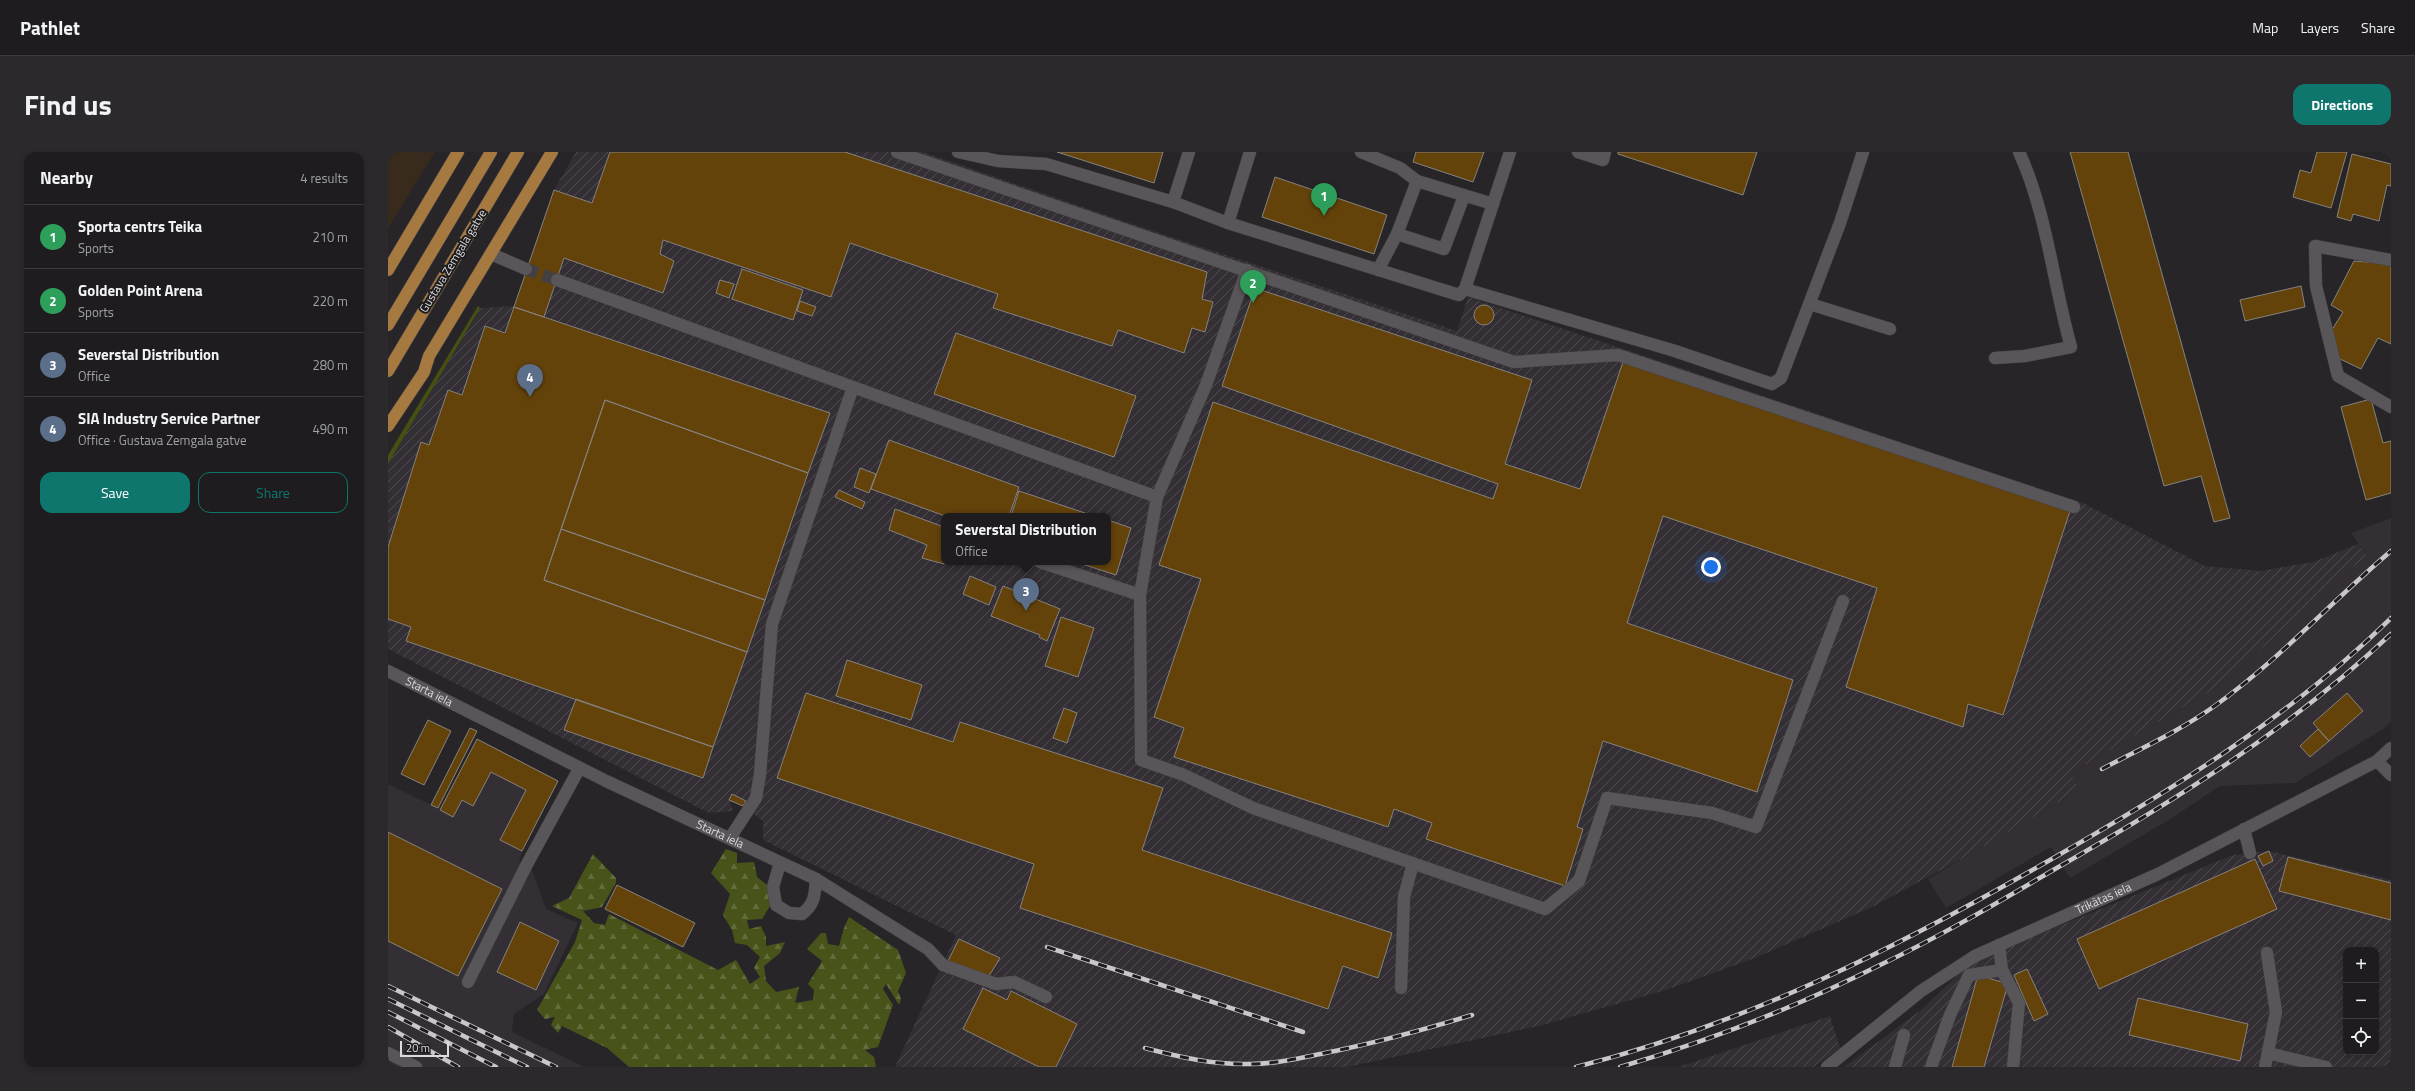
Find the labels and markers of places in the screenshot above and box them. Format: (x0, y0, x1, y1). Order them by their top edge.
pin: 1 (1311, 183, 1337, 216)
pin: 2 (1240, 270, 1266, 303)
pin: 4 (517, 364, 543, 397)
pin: 3 (1013, 578, 1039, 611)

